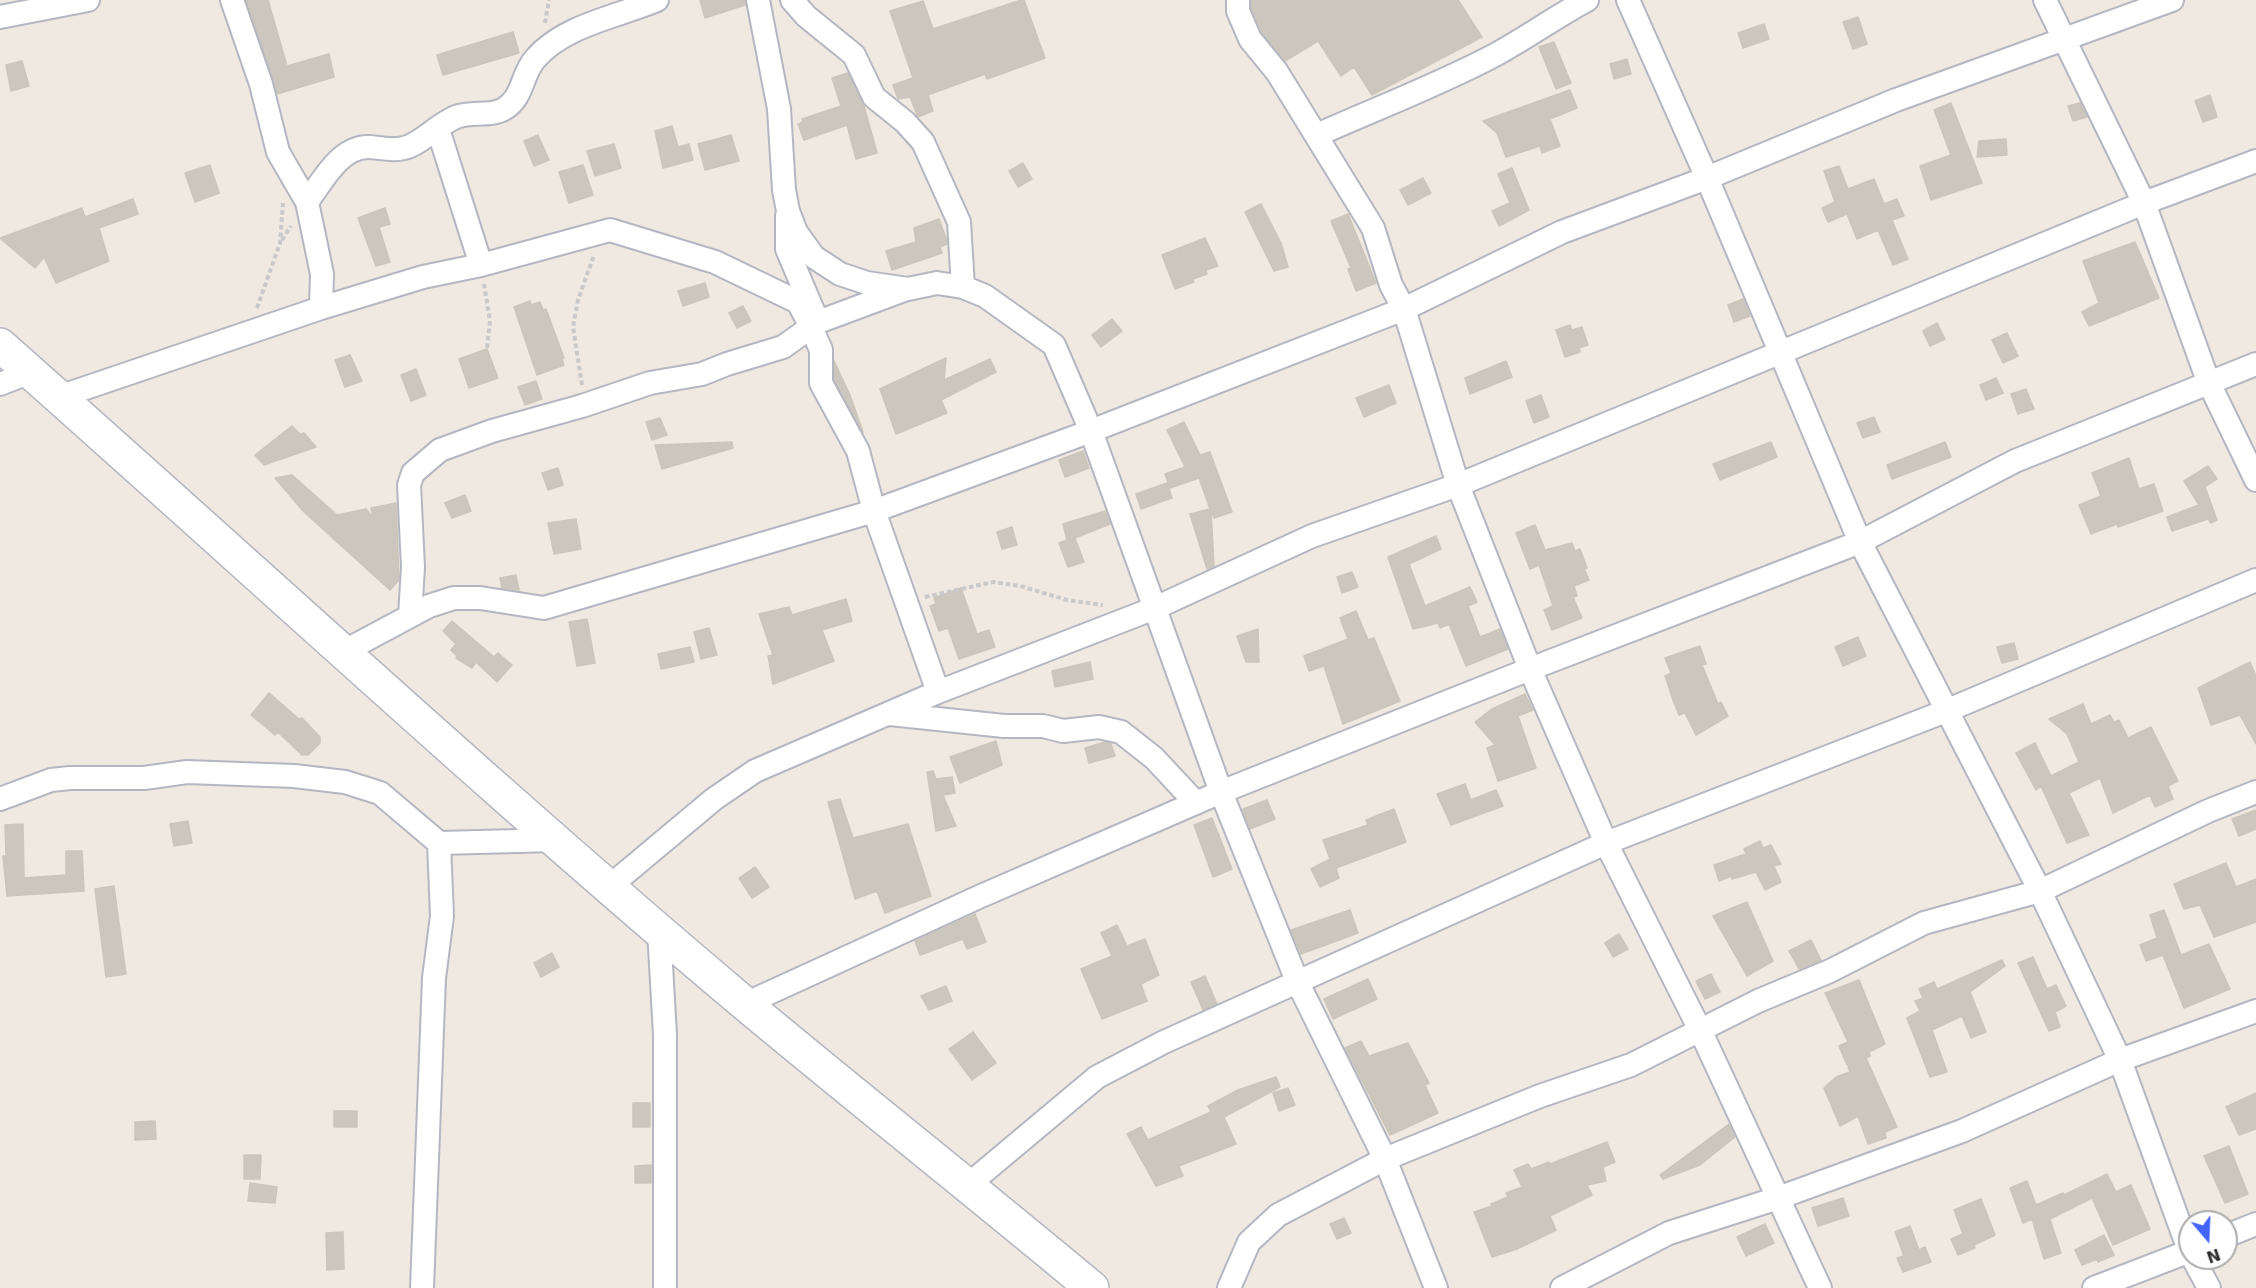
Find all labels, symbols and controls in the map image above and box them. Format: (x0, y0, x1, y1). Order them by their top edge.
north arrow (2178, 1210, 2238, 1270)
text: N (2204, 1244, 2223, 1267)

